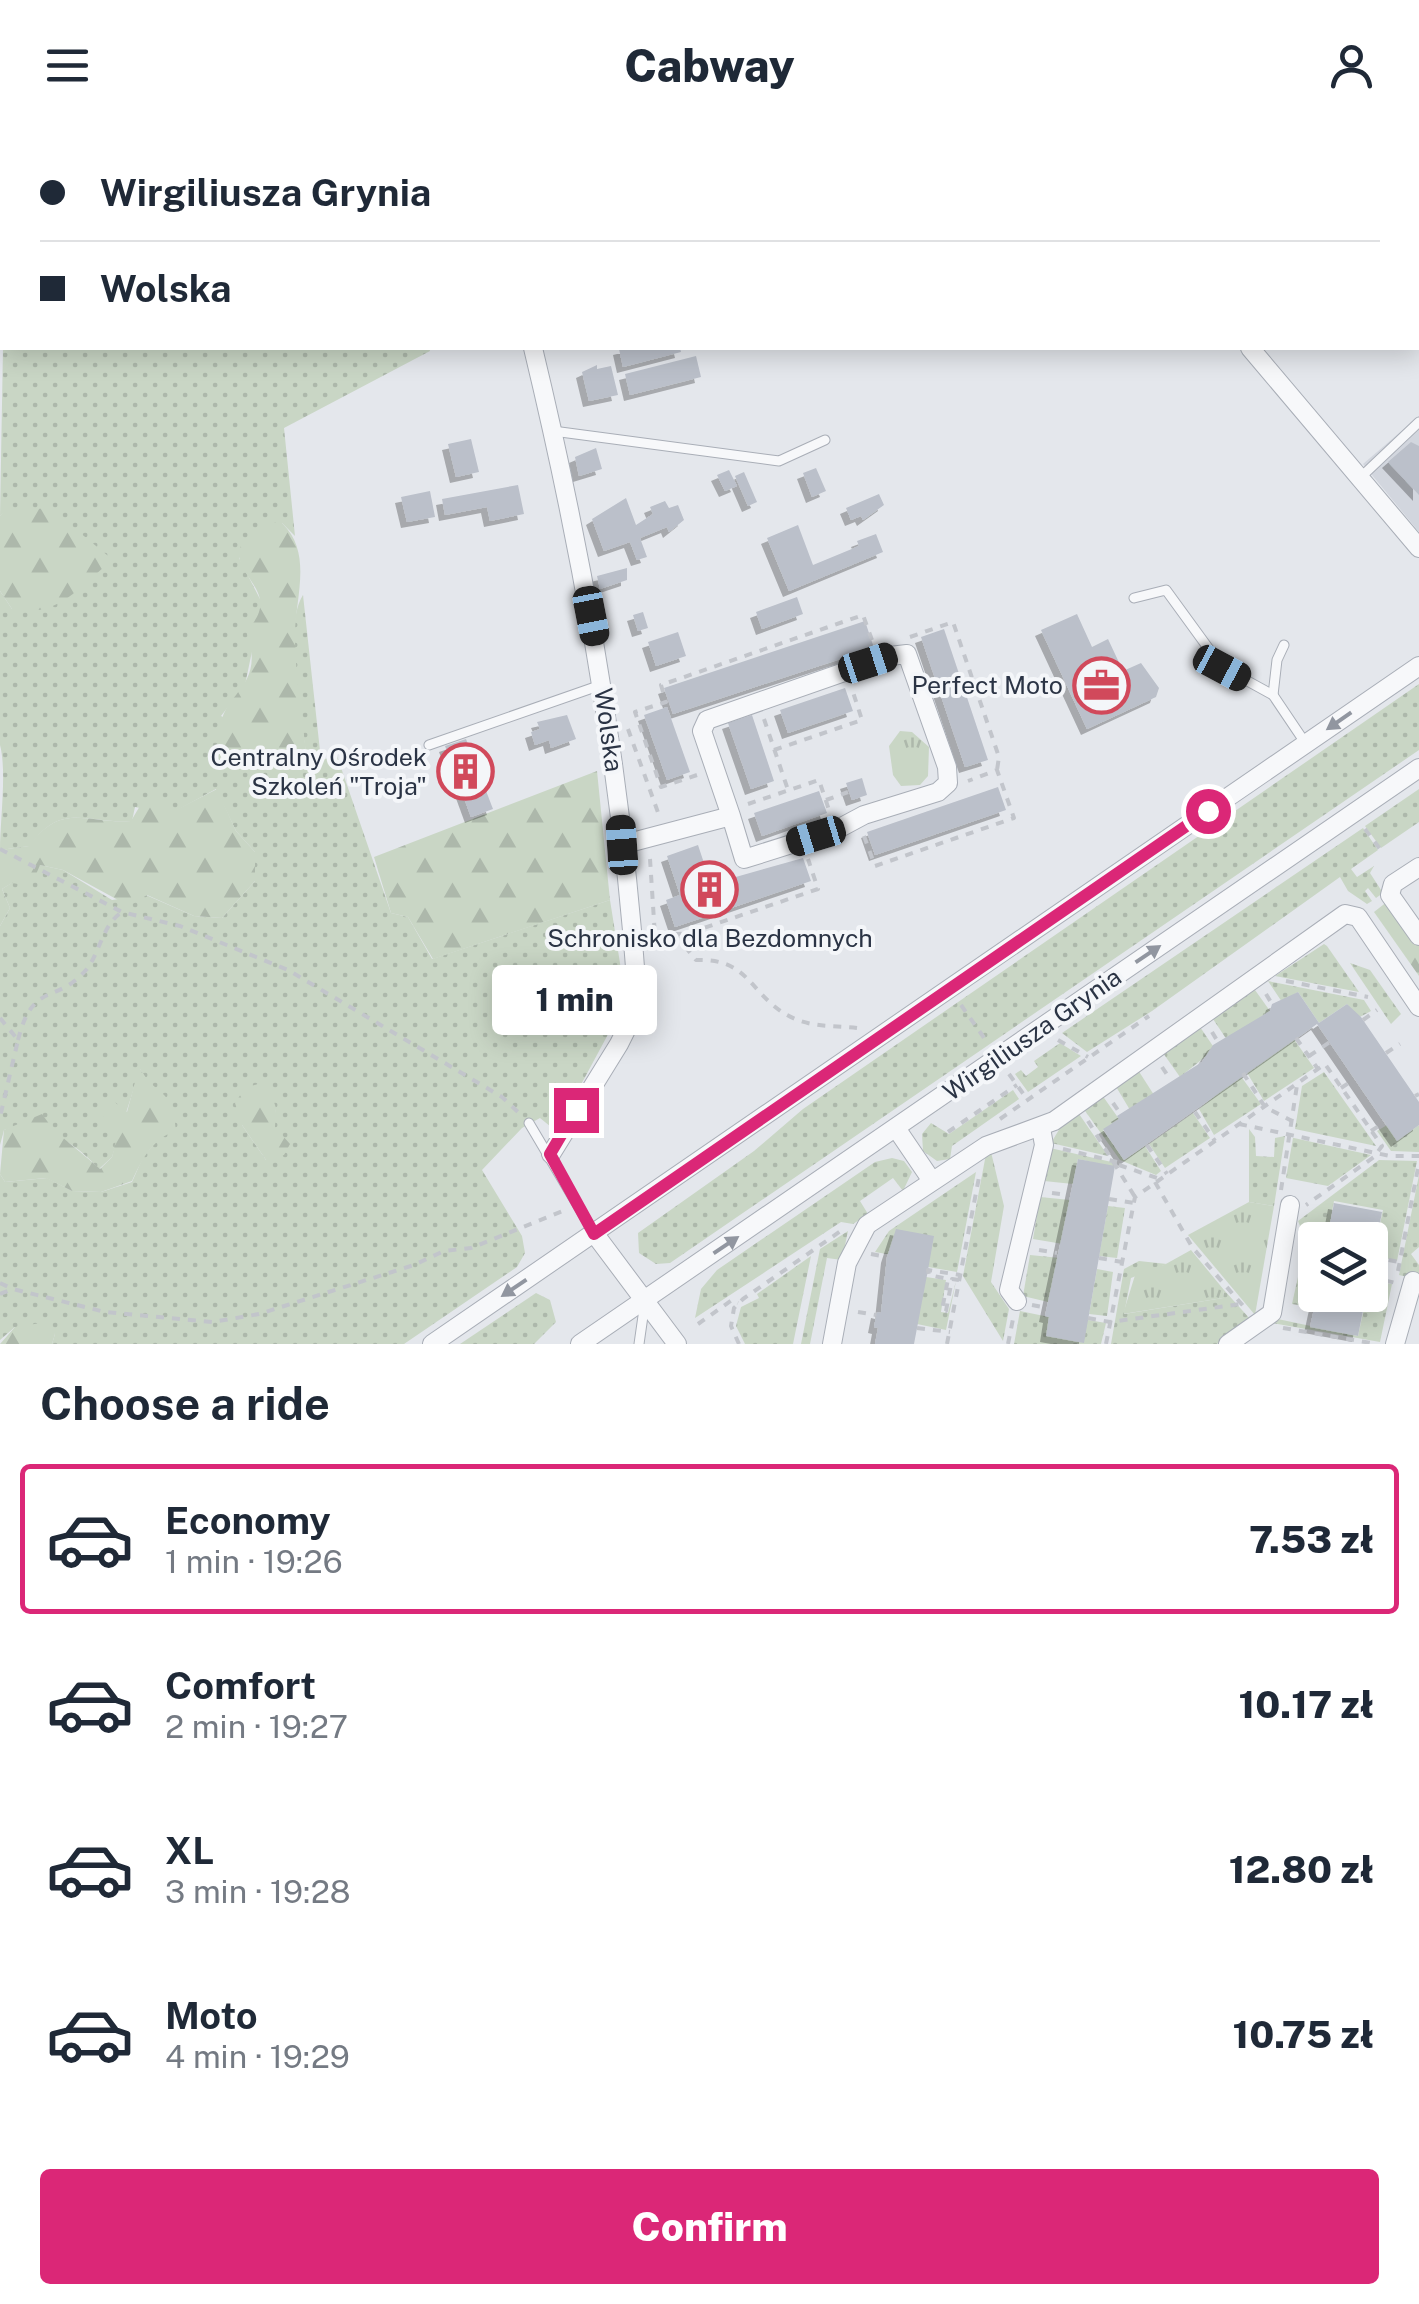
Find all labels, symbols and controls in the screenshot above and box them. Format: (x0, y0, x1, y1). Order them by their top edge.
icon: menu (40, 38, 95, 93)
icon: person (1324, 38, 1379, 93)
text: Cabway (624, 39, 795, 92)
text: Wirgiliusza Grynia (100, 170, 431, 215)
text: Wolska (100, 266, 232, 311)
car (571, 584, 611, 648)
car (835, 639, 901, 687)
car (1188, 641, 1256, 695)
office icon: Perfect Moto (1072, 655, 1132, 715)
place label: Perfect Moto (911, 670, 1063, 700)
street label: Wolska (588, 686, 630, 774)
one-way arrow (1325, 711, 1352, 730)
building icon: Centralny Ośrodek Szkoleń "Troja" (436, 741, 496, 801)
place label: Centralny Ośrodek Szkoleń "Troja" (210, 742, 427, 801)
route start (1186, 789, 1231, 834)
car (783, 813, 849, 859)
car (605, 814, 639, 876)
building icon: Schronisko dla Bezdomnych (680, 859, 740, 919)
place label: Schronisko dla Bezdomnych (547, 923, 873, 953)
one-way arrow (1134, 946, 1161, 964)
street label: Wirgiliusza Grynia (937, 961, 1127, 1107)
callout: 1 min (494, 965, 658, 1035)
text: 1 min (535, 981, 614, 1018)
route end (554, 1088, 599, 1133)
map controls (1298, 1222, 1388, 1312)
button: layers (1298, 1222, 1388, 1312)
one-way arrow (712, 1236, 739, 1254)
one-way arrow (500, 1279, 527, 1297)
text: Choose a ride (40, 1377, 330, 1430)
icon: car (45, 1494, 135, 1584)
text: Economy (165, 1498, 331, 1543)
text: 7.53 zł (1249, 1517, 1374, 1562)
text: 1 min · 19:26 (165, 1543, 343, 1580)
icon: car (45, 1659, 135, 1749)
text: Comfort (165, 1663, 316, 1708)
text: 10.17 zł (1239, 1682, 1374, 1727)
text: 2 min · 19:27 (165, 1708, 348, 1745)
icon: car (45, 1824, 135, 1914)
text: XL (165, 1828, 214, 1873)
text: 12.80 zł (1229, 1847, 1374, 1892)
text: 3 min · 19:28 (165, 1873, 351, 1910)
icon: car (45, 1989, 135, 2079)
text: Moto (165, 1993, 258, 2038)
text: 10.75 zł (1233, 2012, 1374, 2057)
text: 4 min · 19:29 (165, 2038, 350, 2075)
button: Confirm (40, 2169, 1379, 2284)

